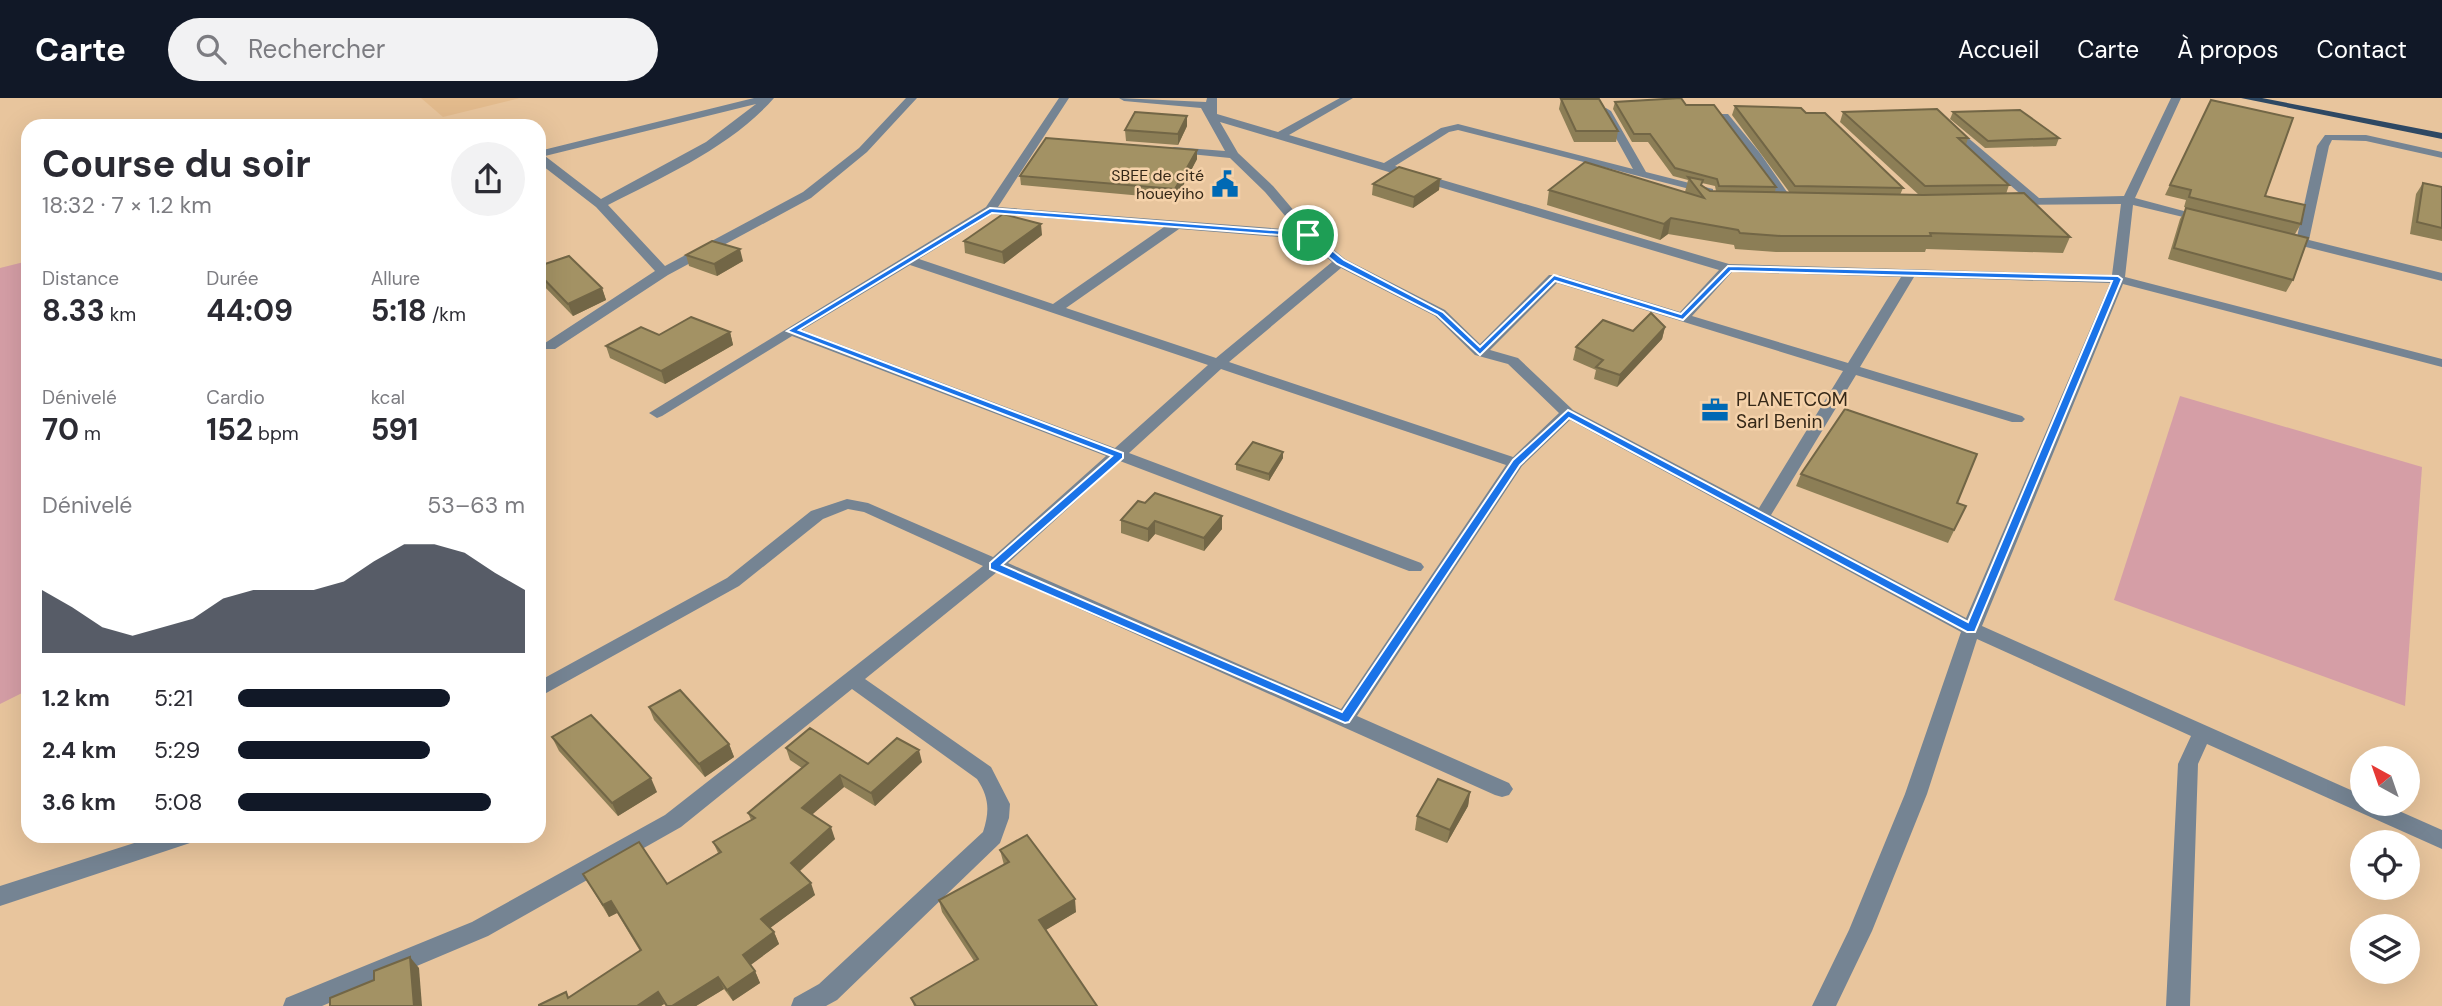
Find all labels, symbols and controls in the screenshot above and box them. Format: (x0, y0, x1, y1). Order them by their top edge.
search box (168, 18, 658, 81)
text: Carte (35, 28, 126, 71)
icon: search (192, 30, 230, 68)
text: Rechercher (248, 32, 385, 66)
text: Accueil (1958, 34, 2039, 65)
text: Carte (2077, 34, 2139, 65)
text: À propos (2177, 34, 2279, 65)
text: Contact (2317, 34, 2407, 65)
text: Course du soir (42, 139, 311, 189)
button: share (451, 142, 525, 216)
place label: SBEE de cité houeyiho (1111, 165, 1204, 204)
public building icon: SBEE de cité houeyiho (1210, 169, 1240, 199)
text: 18:32 · 7 × 1.2 km (42, 190, 212, 220)
pin (1278, 205, 1338, 265)
icon: arrive (1289, 216, 1327, 254)
text: Distance (42, 266, 119, 291)
text: Durée (206, 266, 259, 291)
text: Allure (371, 266, 420, 291)
text: 8.33 (42, 291, 105, 330)
text: 44:09 (206, 291, 293, 330)
text: 5:18 (371, 291, 427, 330)
text: km (105, 302, 136, 327)
text: /km (427, 302, 466, 327)
text: Dénivelé (42, 385, 117, 410)
text: Cardio (206, 385, 265, 410)
text: kcal (371, 385, 405, 410)
place label: PLANETCOM Sarl Benin (1736, 387, 1848, 434)
office icon: PLANETCOM Sarl Benin (1700, 395, 1730, 425)
text: 70 (42, 410, 79, 449)
text: 152 (206, 410, 253, 449)
text: 591 (371, 410, 418, 449)
text: m (79, 421, 101, 446)
text: bpm (253, 421, 299, 446)
text: Dénivelé (42, 490, 132, 520)
text: 53–63 m (427, 490, 525, 520)
text: 1.2 km (42, 683, 110, 713)
text: 5:21 (154, 683, 193, 713)
text: 2.4 km (42, 735, 116, 765)
text: 5:29 (154, 735, 200, 765)
north arrow (2350, 746, 2420, 816)
map controls (2350, 746, 2420, 984)
text: 3.6 km (42, 787, 116, 817)
text: 5:08 (154, 787, 202, 817)
button: locate (2350, 830, 2420, 900)
button: layers (2350, 914, 2420, 984)

